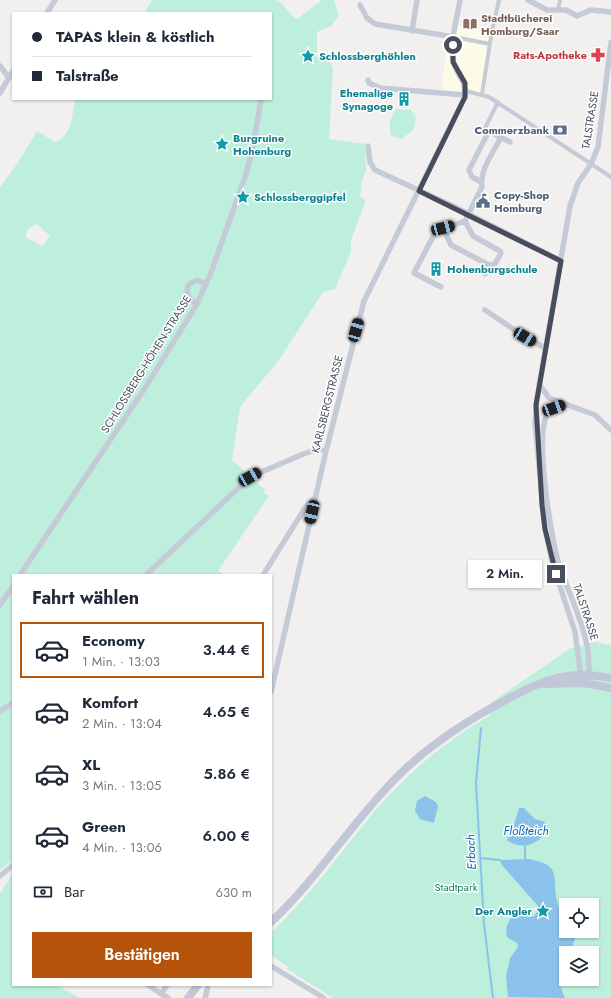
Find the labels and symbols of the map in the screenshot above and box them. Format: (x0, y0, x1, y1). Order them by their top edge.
place label: Stadtbücherei Homburg/Saar (481, 10, 560, 39)
library icon: Stadtbücherei Homburg/Saar (462, 16, 478, 32)
route start (444, 36, 462, 54)
place label: Rats-Apotheke (513, 47, 587, 63)
pharmacy icon: Rats-Apotheke (590, 47, 606, 63)
place icon: Schlossberghöhlen (300, 48, 316, 64)
place label: Schlossberghöhlen (319, 48, 416, 64)
place label: Ehemalige Synagoge (340, 85, 393, 114)
street label: TALSTRASSE (577, 90, 603, 150)
building icon: Ehemalige Synagoge (396, 91, 412, 107)
place label: Commerzbank (474, 122, 550, 138)
bank icon: Commerzbank (552, 122, 568, 138)
place label: Burgruine Hohenburg (233, 130, 291, 159)
place icon: Burgruine Hohenburg (214, 136, 230, 152)
place label: Copy-Shop Homburg (494, 187, 550, 216)
place icon: Schlossberggipfel (235, 189, 251, 205)
place label: Schlossberggipfel (254, 189, 346, 205)
public building icon: Copy-Shop Homburg (475, 193, 491, 209)
car (430, 219, 456, 237)
building icon: Hohenburgschule (428, 261, 444, 277)
place label: Hohenburgschule (447, 261, 538, 277)
street label: SCHLOSSBERG-HÖHEN-STRASSE (97, 292, 195, 436)
car (347, 317, 365, 343)
car (512, 326, 538, 348)
street label: KARLSBERGSTRASSE (307, 353, 347, 455)
car (541, 398, 567, 418)
car (237, 466, 263, 488)
car (303, 499, 321, 525)
callout: 2 Min. (468, 560, 542, 588)
route end (547, 565, 565, 583)
street label: TALSTRASSE (569, 582, 603, 642)
water label: Floßteich (503, 822, 549, 840)
water label: Erbach (461, 834, 481, 870)
park label: Stadtpark (434, 879, 478, 895)
place label: Der Angler (475, 903, 532, 919)
place icon: Der Angler (535, 903, 551, 919)

